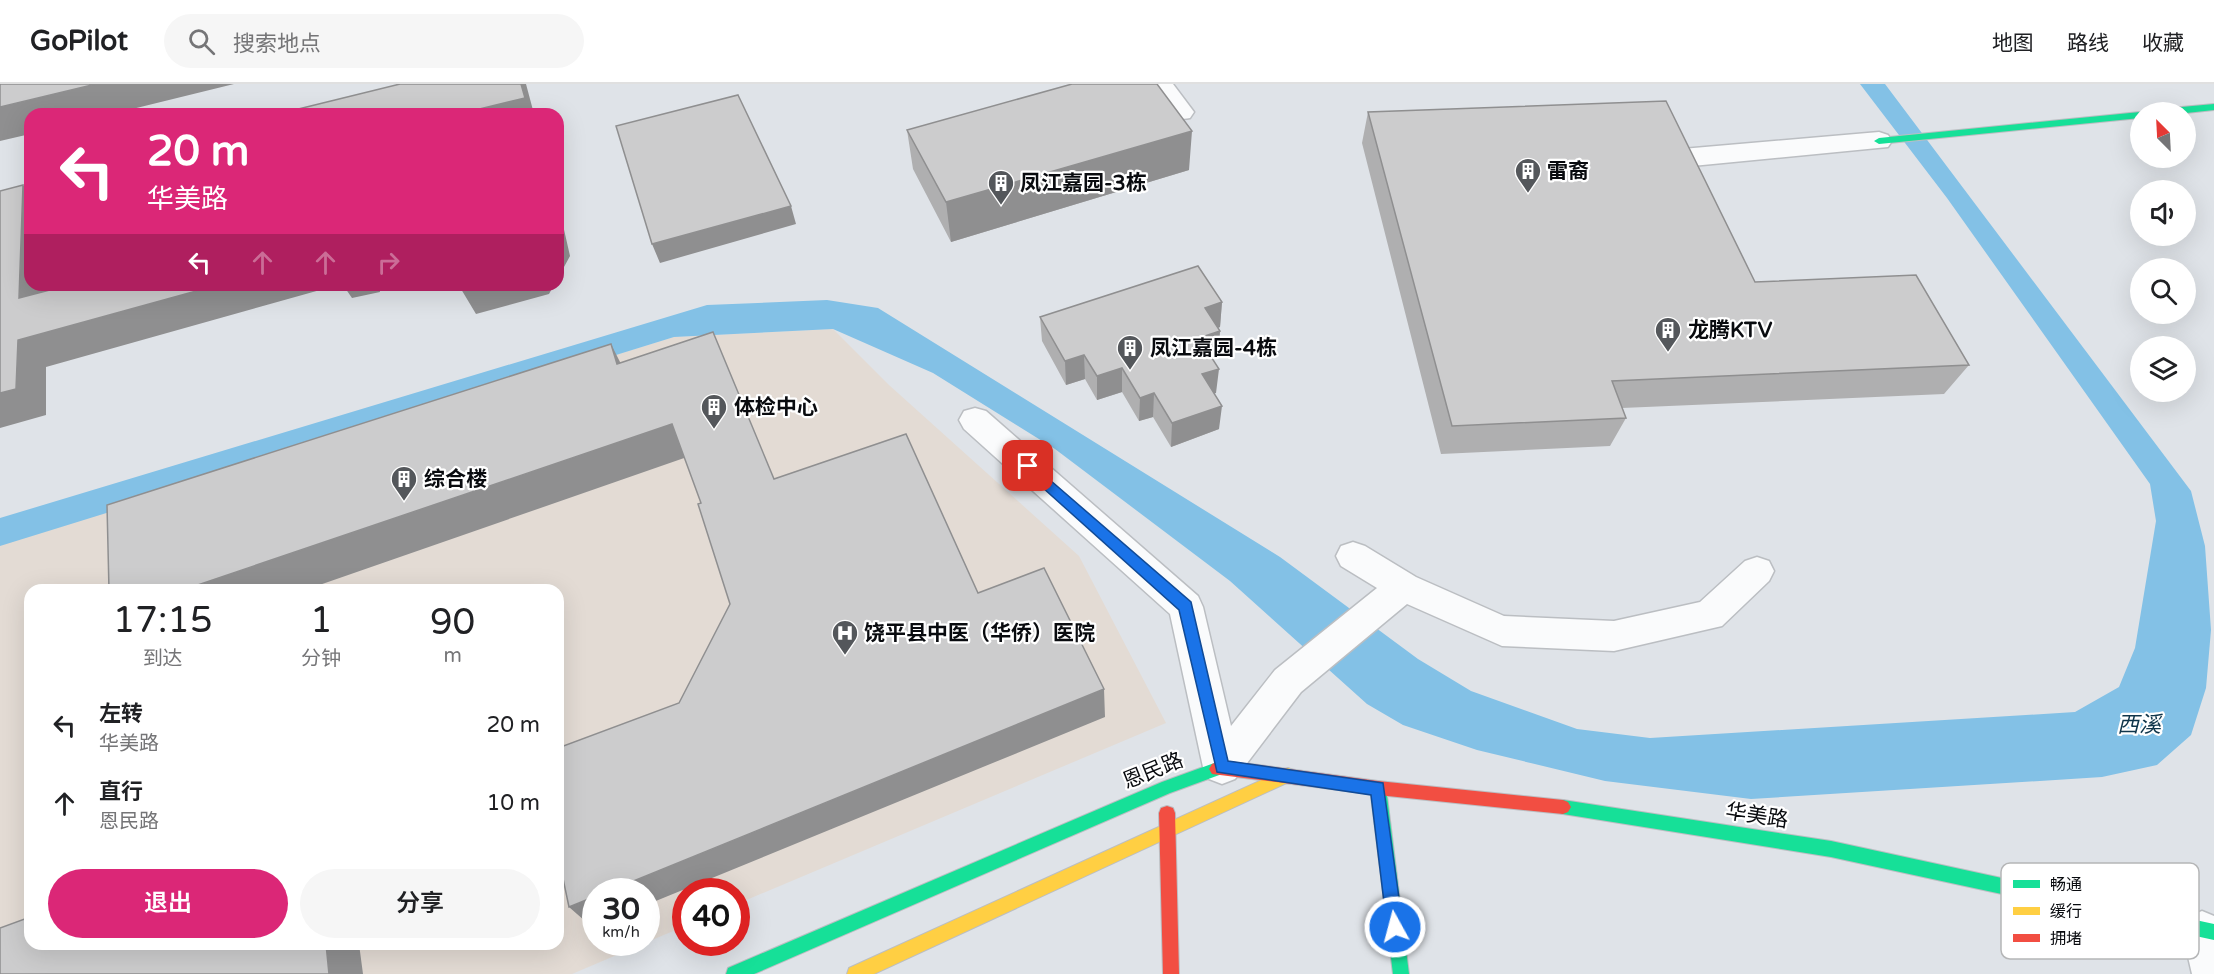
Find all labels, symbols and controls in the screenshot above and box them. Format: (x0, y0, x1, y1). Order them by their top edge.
search box (164, 14, 584, 68)
text: GoPilot (30, 24, 128, 58)
icon: search (185, 25, 218, 58)
text: 搜索地点 (233, 31, 321, 57)
text: 地图 (1992, 31, 2034, 56)
text: 路线 (2067, 31, 2109, 56)
text: 收藏 (2142, 31, 2184, 56)
north arrow (2130, 102, 2196, 168)
map controls (2130, 102, 2196, 402)
text: 20 m (147, 126, 249, 177)
icon: left (48, 132, 126, 210)
building icon: 雷裔 (1513, 156, 1543, 194)
place label: 雷裔 (1547, 159, 1589, 184)
building icon: 凤江嘉园-3栋 (986, 168, 1016, 206)
place label: 凤江嘉园-3栋 (1020, 171, 1147, 196)
button: sound (2130, 180, 2196, 246)
text: 华美路 (147, 183, 228, 216)
icon: left (183, 246, 216, 279)
icon: ahead (246, 246, 279, 279)
icon: ahead (309, 246, 342, 279)
icon: right (372, 246, 405, 279)
button: search (2130, 258, 2196, 324)
building icon: 龙腾KTV (1653, 315, 1683, 353)
place label: 龙腾KTV (1688, 318, 1773, 343)
building icon: 凤江嘉园-4栋 (1115, 333, 1145, 371)
place label: 凤江嘉园-4栋 (1150, 336, 1277, 361)
button: layers (2130, 336, 2196, 402)
building icon: 体检中心 (699, 392, 729, 430)
place label: 体检中心 (734, 395, 818, 420)
pin (1002, 440, 1053, 491)
icon: arrive (1011, 449, 1044, 482)
building icon: 综合楼 (389, 464, 419, 502)
place label: 综合楼 (424, 467, 487, 492)
text: 17:15 (113, 599, 213, 642)
text: 1 (310, 599, 333, 642)
text: 90 (430, 601, 475, 644)
hospital icon: 饶平县中医（华侨）医院 (830, 618, 860, 656)
place label: 饶平县中医（华侨）医院 (864, 621, 1095, 646)
text: m (443, 644, 462, 668)
text: 到达 (143, 647, 183, 671)
text: 分钟 (301, 647, 341, 671)
text: 左转 (99, 701, 143, 727)
icon: left (48, 709, 81, 742)
text: 20 m (486, 712, 540, 738)
water label: 西溪 (2117, 712, 2163, 738)
text: 华美路 (99, 732, 159, 756)
street label: 恩民路 (1119, 748, 1187, 794)
text: 直行 (99, 779, 143, 805)
icon: ahead (48, 787, 81, 820)
text: 10 m (486, 790, 540, 816)
street label: 华美路 (1724, 799, 1790, 833)
text: 恩民路 (99, 810, 159, 834)
legend (2001, 863, 2199, 959)
button: 退出 (48, 869, 288, 938)
button: 分享 (300, 869, 540, 938)
text: 畅通 (2050, 875, 2082, 895)
speed limit sign: 40 (672, 878, 750, 956)
text: 30 (602, 891, 640, 928)
position arrow (1363, 895, 1427, 959)
text: 缓行 (2050, 902, 2082, 922)
text: km/h (602, 923, 640, 941)
text: 拥堵 (2050, 929, 2082, 949)

